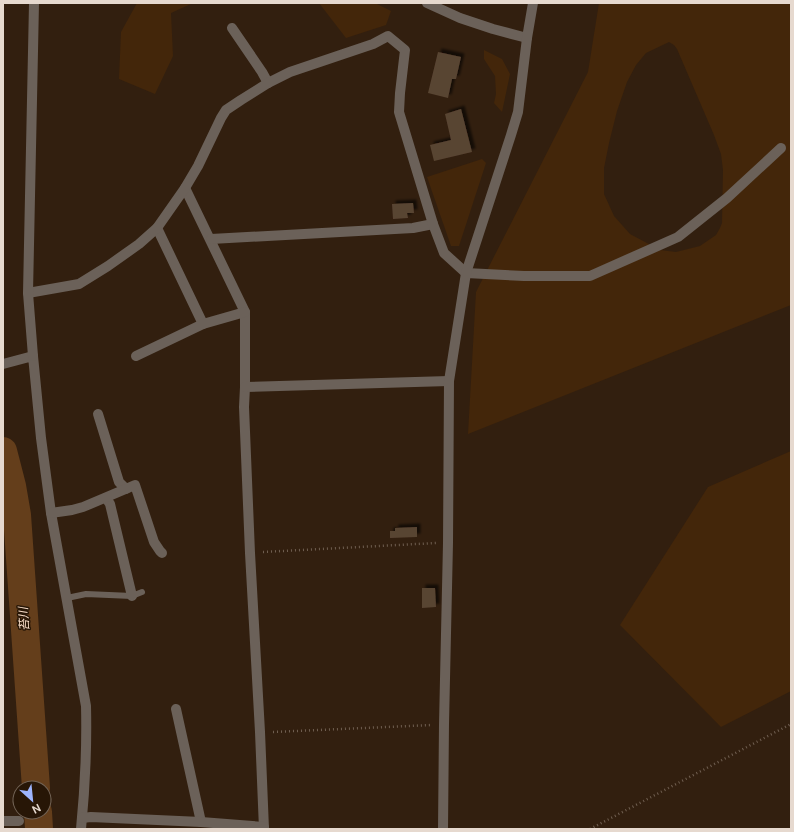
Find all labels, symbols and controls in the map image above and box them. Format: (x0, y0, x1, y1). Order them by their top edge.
water label: 苔川 (15, 604, 33, 632)
north arrow (12, 780, 52, 820)
text: N (30, 801, 43, 817)

